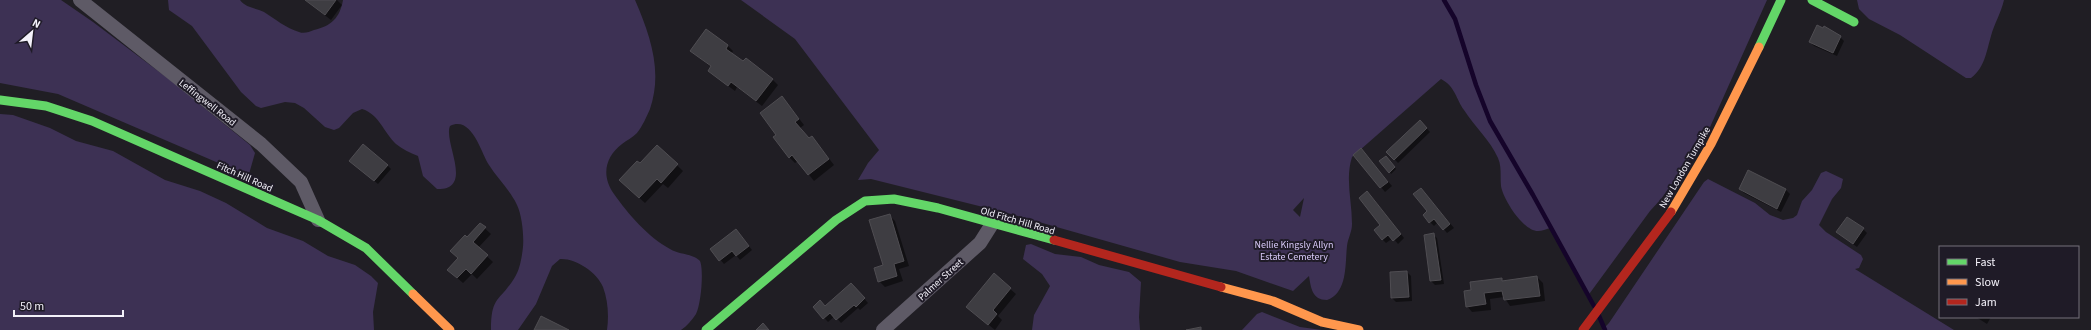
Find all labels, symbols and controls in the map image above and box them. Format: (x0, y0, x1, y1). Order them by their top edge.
north arrow (12, 12, 52, 52)
text: N (30, 15, 43, 32)
street label: Leffingwell Road (176, 76, 239, 130)
street label: New London Turnpike (1656, 124, 1714, 211)
street label: Fitch Hill Road (214, 158, 275, 196)
street label: Old Fitch Hill Road (979, 204, 1057, 238)
park label: Nellie Kingsly Allyn Estate Cemetery (1255, 238, 1333, 264)
legend (1939, 246, 2079, 318)
text: Fast (1975, 254, 1995, 271)
street label: Palmer Street (915, 255, 967, 304)
text: Slow (1975, 274, 2000, 291)
scale bar (14, 292, 123, 318)
text: Jam (1975, 294, 1997, 311)
text: 50 m (20, 298, 44, 315)

